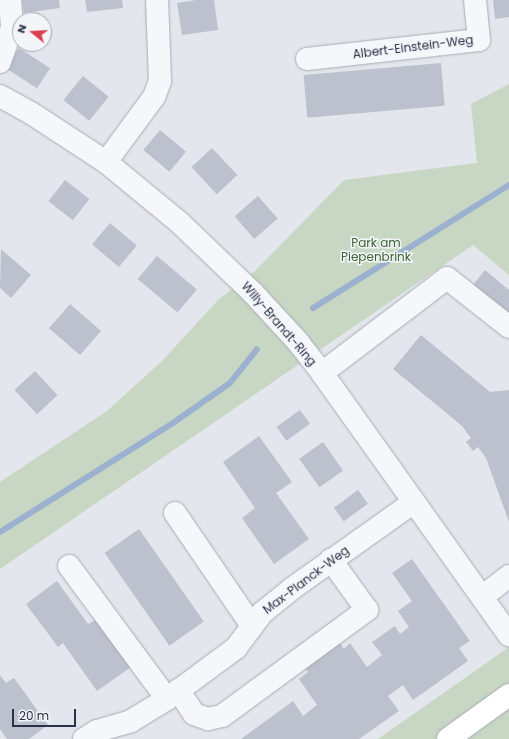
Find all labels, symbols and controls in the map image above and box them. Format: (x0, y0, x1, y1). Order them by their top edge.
north arrow (12, 12, 52, 52)
text: N (13, 22, 30, 35)
street label: Albert-Einstein-Weg (352, 32, 474, 62)
park label: Park am Piepenbrink (341, 236, 411, 264)
street label: Willy-Brandt-Ring (239, 279, 319, 369)
street label: Max-Planck-Weg (260, 543, 352, 617)
scale bar (14, 701, 78, 727)
text: 20 m (19, 707, 49, 724)

